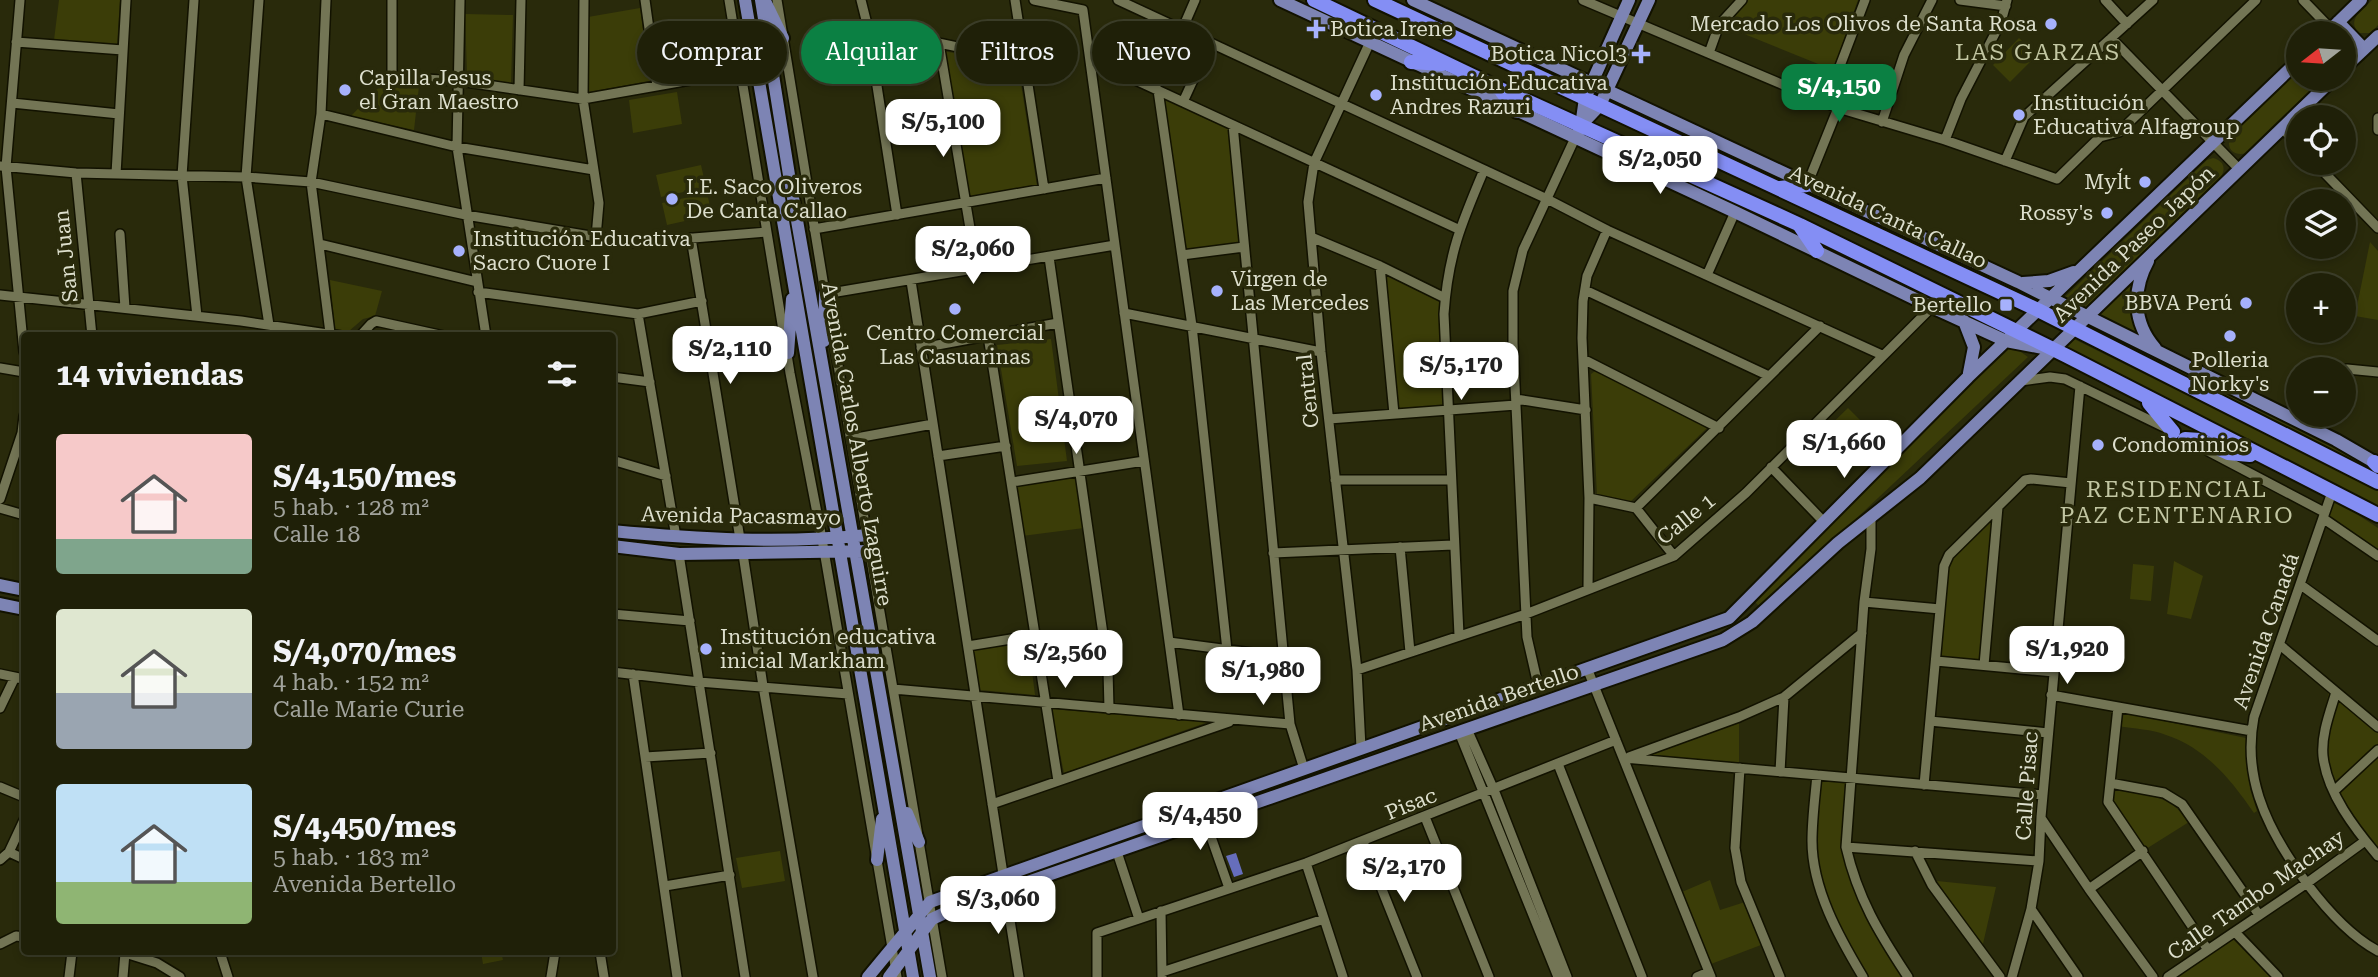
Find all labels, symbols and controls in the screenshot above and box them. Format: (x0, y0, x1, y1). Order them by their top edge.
place label: Mercado Los Olivos de Santa Rosa (1690, 12, 2038, 36)
marker: Mercado Los Olivos de Santa Rosa (2043, 16, 2059, 32)
place label: Botica Irene (1330, 17, 1453, 41)
chip: Comprar (637, 21, 787, 84)
chip: Alquilar (801, 21, 942, 84)
chip: Filtros (956, 21, 1078, 84)
chip: Nuevo (1092, 21, 1215, 84)
marker: Botica Irene (1308, 21, 1324, 37)
north arrow (2286, 21, 2356, 91)
map controls (2286, 21, 2356, 427)
district label: LAS GARZAS (1955, 39, 2121, 66)
place label: Botica Nicol3 (1491, 42, 1627, 66)
marker: Botica Nicol3 (1633, 46, 1649, 62)
pin: S/4,150 (1774, 64, 1904, 124)
place label: Capilla Jesus el Gran Maestro (359, 66, 519, 114)
place label: Institución Educativa Andres Razuri (1390, 71, 1608, 119)
text: S/4,150 (1797, 73, 1881, 100)
marker: Capilla Jesus el Gran Maestro (337, 82, 353, 98)
marker: Institución Educativa Andres Razuri (1368, 87, 1384, 103)
place label: Institución Educativa Alfagroup (2033, 91, 2240, 139)
pin: S/5,100 (878, 100, 1008, 159)
button: locate (2286, 105, 2356, 175)
marker: Institución Educativa Alfagroup (2011, 107, 2027, 123)
text: S/5,100 (901, 108, 985, 135)
pin: S/2,050 (1595, 136, 1725, 196)
text: S/2,050 (1618, 145, 1702, 172)
street label: Avenida Canta Callao (1785, 161, 1991, 273)
street label: Avenida Paseo Japón (2048, 161, 2220, 327)
place label: Myl´t (2084, 168, 2131, 194)
marker: Myl´t (2137, 174, 2153, 190)
place label: I.E. Saco Oliveros De Canta Callao (686, 175, 862, 223)
button: layers (2286, 189, 2356, 259)
marker: I.E. Saco Oliveros De Canta Callao (664, 191, 680, 207)
place label: Rossy's (2019, 201, 2093, 225)
marker: Rossy's (2099, 205, 2115, 221)
street label: San Juan (49, 208, 83, 304)
pin: S/2,060 (908, 226, 1038, 286)
place label: Institución Educativa Sacro Cuore I (473, 227, 691, 275)
text: S/2,060 (931, 235, 1015, 262)
marker: Institución Educativa Sacro Cuore I (451, 243, 467, 259)
place label: Virgen de Las Mercedes (1231, 267, 1369, 315)
button: + (2286, 273, 2356, 343)
street label: Avenida Carlos Alberto Izaguirre (817, 280, 897, 608)
marker: Virgen de Las Mercedes (1209, 283, 1225, 299)
place label: BBVA Perú (2124, 291, 2232, 315)
place label: Bertello (1913, 293, 1992, 317)
marker: BBVA Perú (2238, 295, 2254, 311)
marker: Bertello (1998, 297, 2014, 313)
marker: Centro Comercial Las Casuarinas (947, 301, 963, 317)
place label: Centro Comercial Las Casuarinas (866, 321, 1045, 369)
pin: S/2,110 (665, 326, 795, 386)
marker: Polleria Norky's (2222, 328, 2238, 344)
text: S/2,110 (688, 335, 772, 362)
pin: S/5,170 (1396, 342, 1526, 402)
place label: Polleria Norky's (2191, 348, 2269, 396)
text: S/5,170 (1419, 351, 1503, 378)
street label: Central (1292, 352, 1324, 429)
icon: filters (543, 355, 581, 393)
text: 14 viviendas (56, 357, 244, 392)
button: − (2286, 357, 2356, 427)
pin: S/4,070 (1011, 396, 1141, 456)
text: S/4,070 (1034, 405, 1118, 432)
pin: S/1,660 (1779, 420, 1909, 480)
text: S/1,660 (1802, 429, 1886, 456)
place label: Condominios (2112, 433, 2249, 457)
marker: Condominios (2090, 437, 2106, 453)
text: S/4,150/mes (273, 459, 457, 494)
icon: home (112, 462, 196, 546)
district label: RESIDENCIAL PAZ CENTENARIO (2060, 476, 2294, 529)
street label: Calle 1 (1652, 488, 1720, 550)
text: 5 hab. · 128 m² (273, 494, 429, 521)
street label: Avenida Pacasmayo (641, 502, 841, 530)
text: Calle 18 (273, 521, 360, 548)
street label: Avenida Canadá (2228, 549, 2304, 712)
place label: Institución educativa inicial Markham (720, 625, 936, 673)
pin: S/1,920 (2002, 626, 2132, 686)
pin: S/2,560 (1000, 630, 1130, 690)
text: S/4,070/mes (273, 634, 457, 669)
text: S/1,920 (2025, 635, 2109, 662)
icon: home (112, 637, 196, 721)
text: S/2,560 (1023, 639, 1107, 666)
marker: Institución educativa inicial Markham (698, 641, 714, 657)
pin: S/1,980 (1198, 648, 1328, 707)
text: S/1,980 (1221, 656, 1305, 683)
street label: Avenida Bertello (1416, 659, 1582, 737)
text: 4 hab. · 152 m² (273, 669, 429, 696)
text: Calle Marie Curie (273, 696, 464, 723)
street label: Calle Pisac (2011, 730, 2043, 841)
street label: Pisac (1382, 783, 1440, 825)
pin: S/4,450 (1135, 792, 1265, 852)
text: S/4,450 (1158, 801, 1242, 828)
text: S/4,450/mes (273, 809, 457, 844)
icon: home (112, 812, 196, 896)
street label: Calle Tambo Machay (2163, 824, 2350, 965)
text: 5 hab. · 183 m² (273, 844, 429, 871)
pin: S/2,170 (1339, 844, 1469, 904)
text: S/2,170 (1362, 853, 1446, 880)
text: Avenida Bertello (273, 871, 456, 898)
pin: S/3,060 (933, 876, 1063, 936)
text: S/3,060 (956, 885, 1040, 912)

